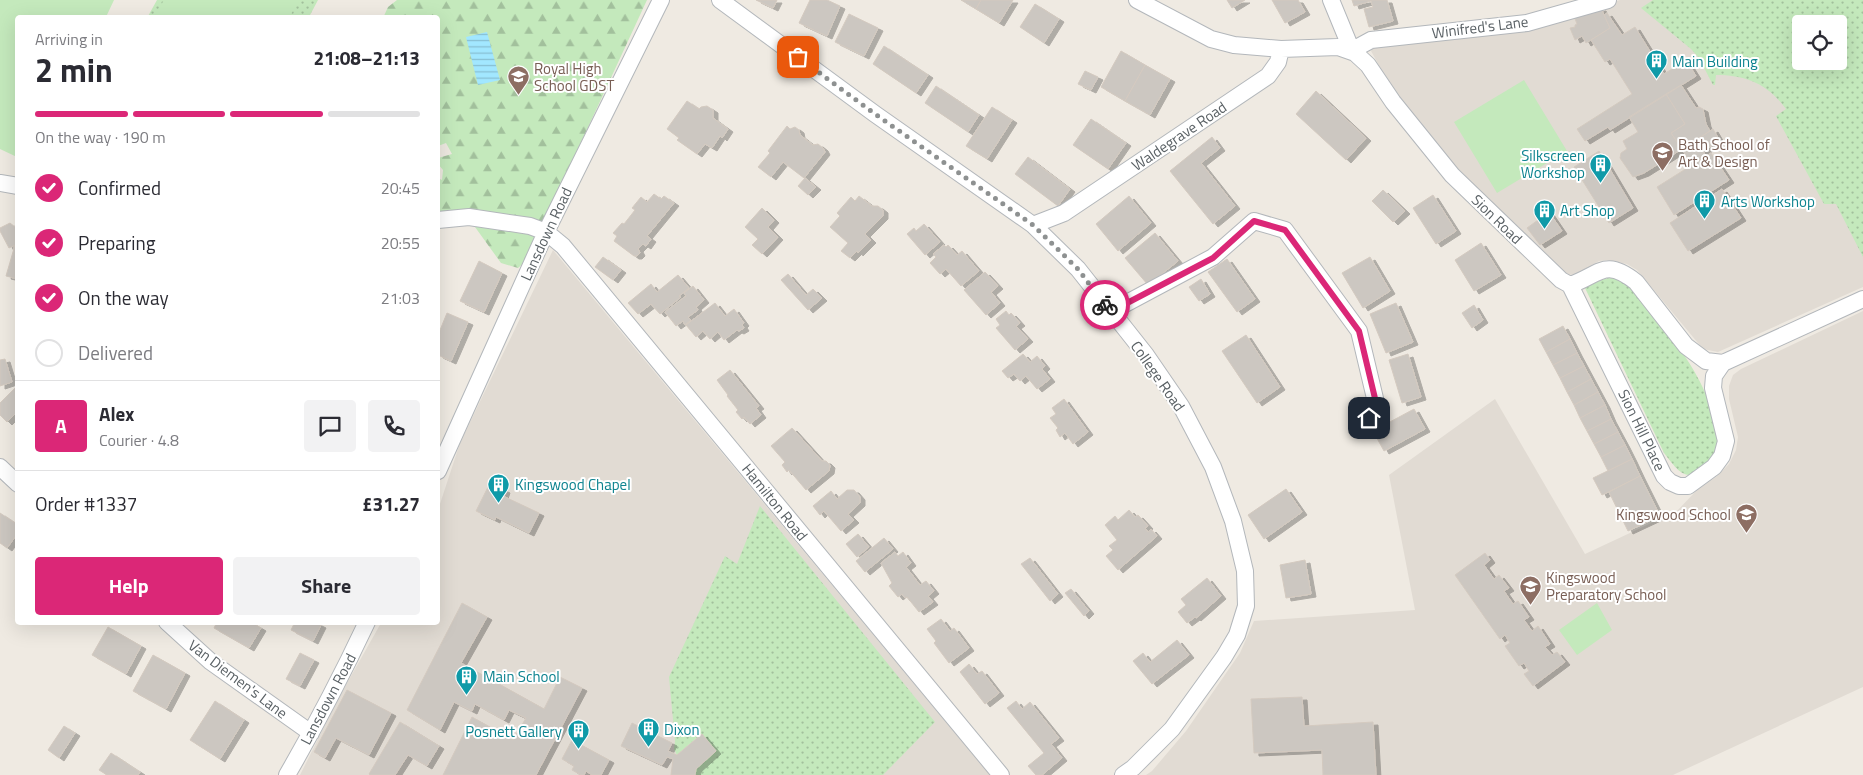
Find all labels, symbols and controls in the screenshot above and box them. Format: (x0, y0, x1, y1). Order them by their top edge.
street label: Winifred's Lane (1430, 10, 1530, 44)
map controls (1792, 15, 1847, 70)
button: locate (1792, 15, 1847, 70)
text: Arriving in (35, 27, 103, 51)
pin (777, 36, 819, 78)
text: 21:08–21:13 (313, 43, 420, 72)
icon: bag (784, 43, 812, 71)
text: 2 min (35, 46, 113, 94)
building icon: Main Building (1644, 49, 1668, 80)
place label: Main Building (1672, 50, 1758, 73)
place label: Royal High School GDST (534, 57, 614, 97)
school or university icon: Royal High School GDST (506, 65, 530, 96)
street label: Waldegrave Road (1127, 96, 1231, 176)
text: On the way · 190 m (35, 125, 166, 149)
place label: Bath School of Art & Design (1678, 133, 1770, 173)
school or university icon: Bath School of Art & Design (1650, 141, 1674, 172)
place label: Silkscreen Workshop (1521, 144, 1585, 184)
building icon: Silkscreen Workshop (1589, 152, 1613, 183)
text: Confirmed (78, 173, 161, 202)
icon: check (35, 174, 63, 202)
text: 20:45 (381, 176, 420, 200)
street label: Lansdown Road (514, 183, 578, 285)
street label: Sion Road (1466, 189, 1528, 249)
building icon: Arts Workshop (1693, 189, 1717, 220)
place label: Arts Workshop (1721, 190, 1815, 213)
building icon: Art Shop (1532, 198, 1556, 229)
place label: Art Shop (1560, 199, 1615, 222)
text: Preparing (78, 228, 155, 257)
icon: check (35, 229, 63, 257)
text: 20:55 (381, 231, 420, 255)
courier (1080, 280, 1130, 330)
text: On the way (78, 283, 169, 312)
icon: check (35, 284, 63, 312)
text: 21:03 (381, 286, 420, 310)
icon: bike (1091, 291, 1119, 319)
street label: College Road (1125, 336, 1191, 416)
text: Delivered (78, 338, 153, 367)
street label: Sion Hill Place (1612, 385, 1672, 475)
pin (1348, 397, 1390, 439)
text: Alex (99, 399, 134, 428)
button: chat (304, 400, 356, 452)
button: phone (368, 400, 420, 452)
icon: home (1355, 404, 1383, 432)
text: A (55, 411, 67, 440)
text: Courier · 4.8 (99, 428, 179, 452)
street label: Hamilton Road (736, 458, 814, 546)
building icon: Kingswood Chapel (487, 472, 511, 503)
place label: Kingswood Chapel (515, 473, 631, 496)
text: Order #1337 (35, 489, 137, 518)
text: £31.27 (362, 489, 420, 518)
school or university icon: Kingswood School (1735, 502, 1759, 533)
place label: Kingswood School (1616, 503, 1731, 526)
button: Help (35, 557, 223, 615)
button: Share (233, 557, 420, 615)
place label: Kingswood Preparatory School (1546, 566, 1667, 606)
school or university icon: Kingswood Preparatory School (1518, 574, 1542, 605)
street label: Van Diemen's Lane (183, 634, 293, 724)
street label: Lansdown Road (294, 649, 362, 749)
building icon: Main School (455, 664, 479, 695)
place label: Main School (483, 665, 560, 688)
building icon: Dixon (636, 717, 660, 748)
place label: Dixon (664, 718, 700, 741)
building icon: Posnett Gallery (566, 719, 590, 750)
place label: Posnett Gallery (465, 720, 562, 743)

